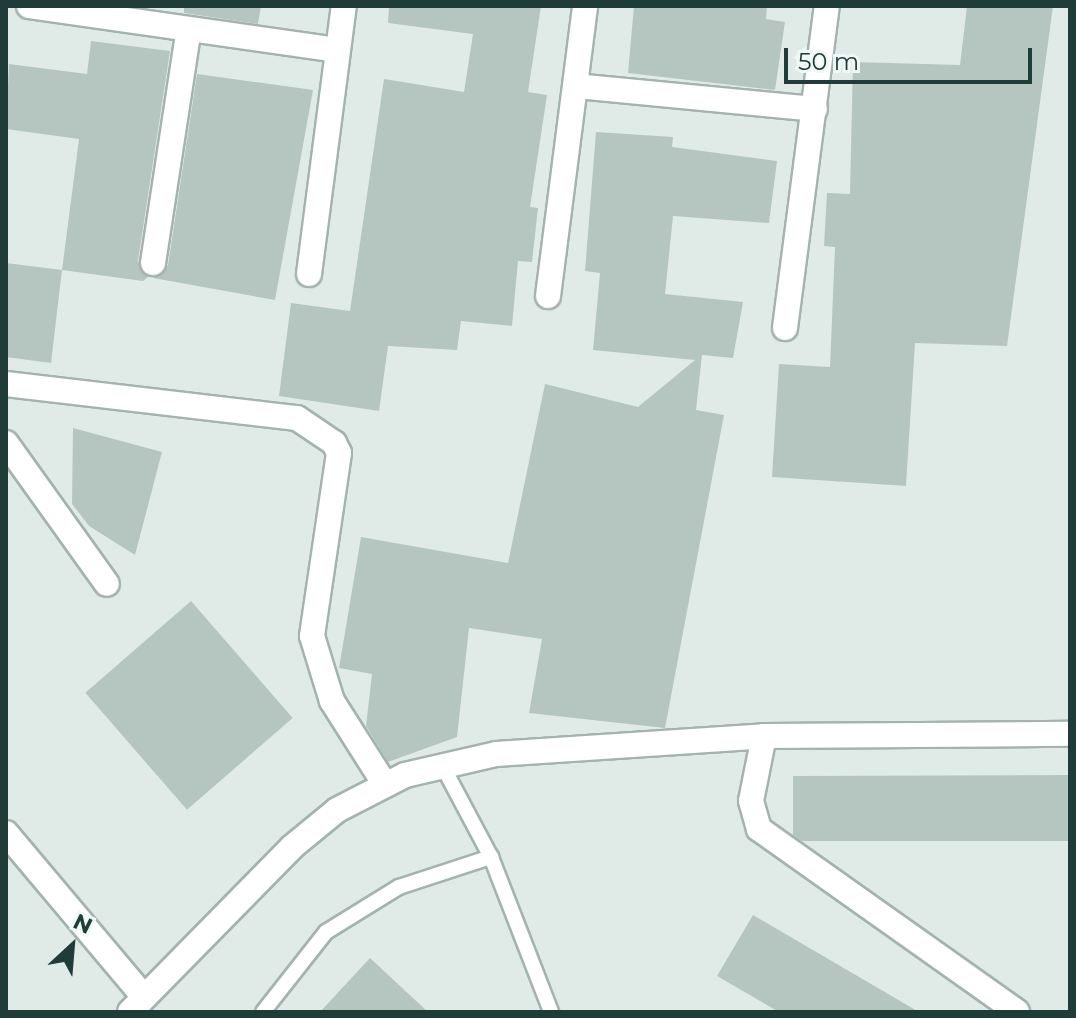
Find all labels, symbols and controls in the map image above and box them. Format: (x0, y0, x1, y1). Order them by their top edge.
scale bar (788, 32, 1036, 82)
text: 50 m (798, 47, 859, 76)
north arrow (32, 906, 112, 986)
text: N (69, 908, 97, 940)

